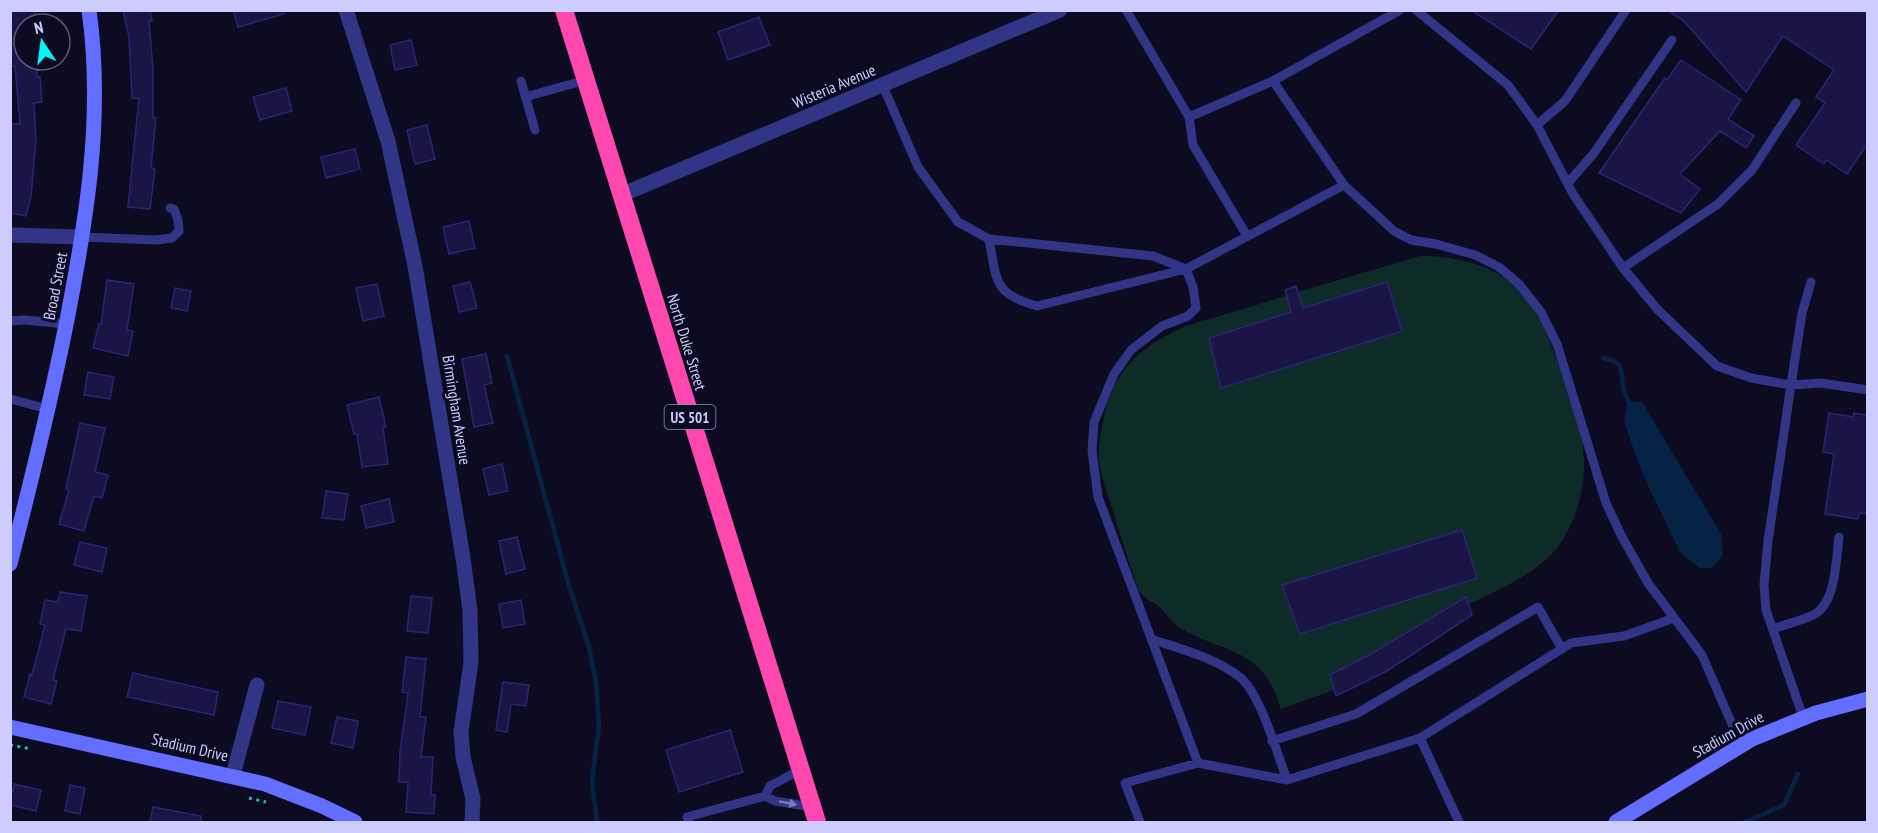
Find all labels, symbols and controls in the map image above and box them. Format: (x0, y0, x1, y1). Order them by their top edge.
north arrow (12, 12, 72, 72)
text: N (32, 17, 45, 38)
street label: Wisteria Avenue (789, 60, 879, 112)
street label: Broad Street (39, 250, 71, 322)
street label: North Duke Street (663, 291, 711, 393)
street label: Birmingham Avenue (438, 354, 476, 466)
road number: US 501 (664, 405, 716, 429)
street label: Stadium Drive (1689, 706, 1767, 762)
street label: Stadium Drive (150, 728, 230, 766)
one-way arrow (779, 799, 798, 808)

